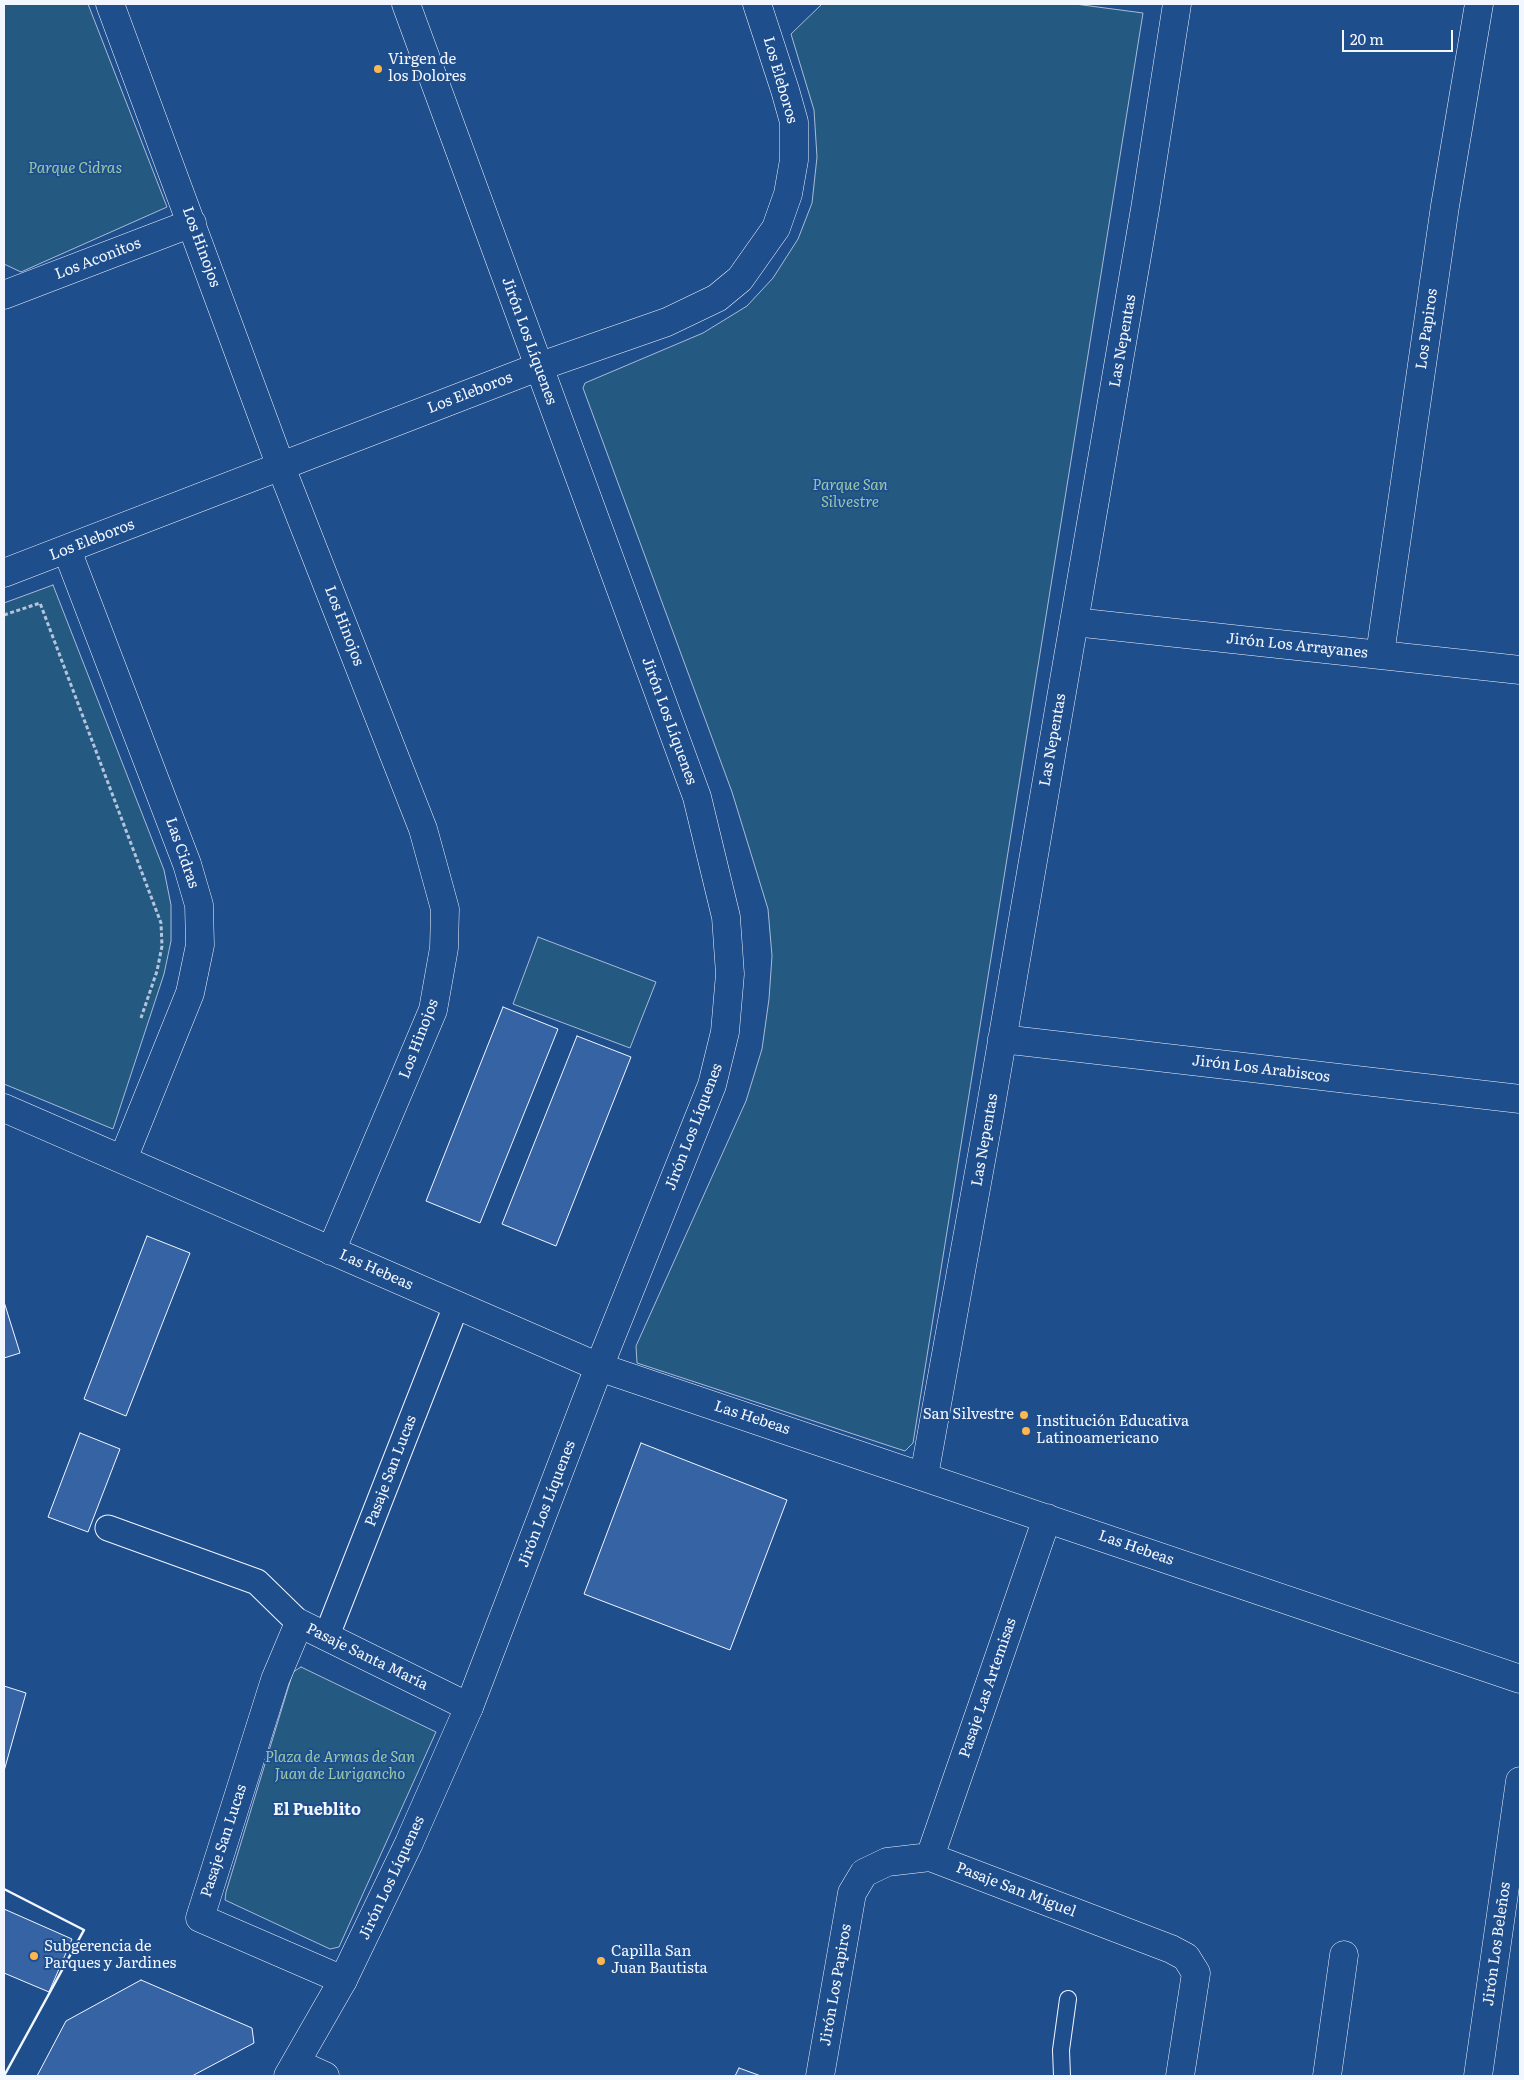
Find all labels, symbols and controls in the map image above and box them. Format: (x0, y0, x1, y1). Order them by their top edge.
scale bar (1344, 20, 1455, 52)
text: 20 m (1350, 27, 1384, 50)
street label: Los Eleboros (759, 34, 801, 126)
place label: Virgen de los Dolores (388, 51, 466, 86)
marker: Virgen de los Dolores (372, 63, 384, 75)
park label: Parque Cidras (28, 160, 122, 178)
street label: Los Hinojos (178, 204, 224, 290)
street label: Los Aconitos (52, 234, 144, 284)
street label: Jirón Los Líquenes (498, 275, 560, 407)
street label: Los Papiros (1412, 287, 1442, 371)
street label: Las Nepentas (1106, 293, 1140, 389)
street label: Los Eleboros (425, 369, 515, 417)
park label: Parque San Silvestre (812, 477, 888, 512)
street label: Los Eleboros (47, 516, 137, 564)
street label: Los Hinojos (321, 584, 367, 668)
street label: Jirón Los Arrayanes (1225, 630, 1369, 662)
street label: Jirón Los Líquenes (638, 655, 700, 787)
street label: Las Nepentas (1036, 692, 1070, 788)
street label: Las Cidras (161, 815, 203, 891)
street label: Los Hinojos (396, 997, 442, 1081)
street label: Jirón Los Arabiscos (1191, 1052, 1331, 1086)
street label: Jirón Los Líquenes (662, 1061, 726, 1193)
street label: Las Nepentas (968, 1092, 1002, 1188)
street label: Las Hebeas (336, 1246, 416, 1294)
street label: Las Hebeas (712, 1397, 792, 1439)
place label: San Silvestre (923, 1406, 1014, 1424)
marker: San Silvestre (1018, 1409, 1030, 1421)
street label: Pasaje San Lucas (362, 1413, 420, 1529)
place label: Institución Educativa Latinoamericano (1036, 1413, 1189, 1448)
marker: Institución Educativa Latinoamericano (1020, 1425, 1032, 1437)
street label: Jirón Los Líquenes (515, 1438, 579, 1570)
street label: Las Hebeas (1096, 1527, 1176, 1569)
street label: Pasaje Las Artemisas (956, 1616, 1020, 1760)
street label: Pasaje Santa María (303, 1620, 431, 1694)
park label: Plaza de Armas de San Juan de Lurigancho (265, 1749, 415, 1784)
street label: Pasaje San Lucas (197, 1782, 251, 1900)
district label: El Pueblito (273, 1800, 361, 1820)
street label: Jirón Los Líquenes (355, 1813, 429, 1943)
street label: Pasaje San Miguel (953, 1859, 1079, 1921)
street label: Jirón Los Beleños (1479, 1881, 1515, 2007)
street label: Jirón Los Papiros (816, 1923, 856, 2047)
place label: Subgerencia de Parques y Jardines (44, 1938, 176, 1973)
place label: Capilla San Juan Bautista (611, 1943, 708, 1978)
marker: Subgerencia de Parques y Jardines (28, 1950, 40, 1962)
marker: Capilla San Juan Bautista (595, 1955, 607, 1967)

